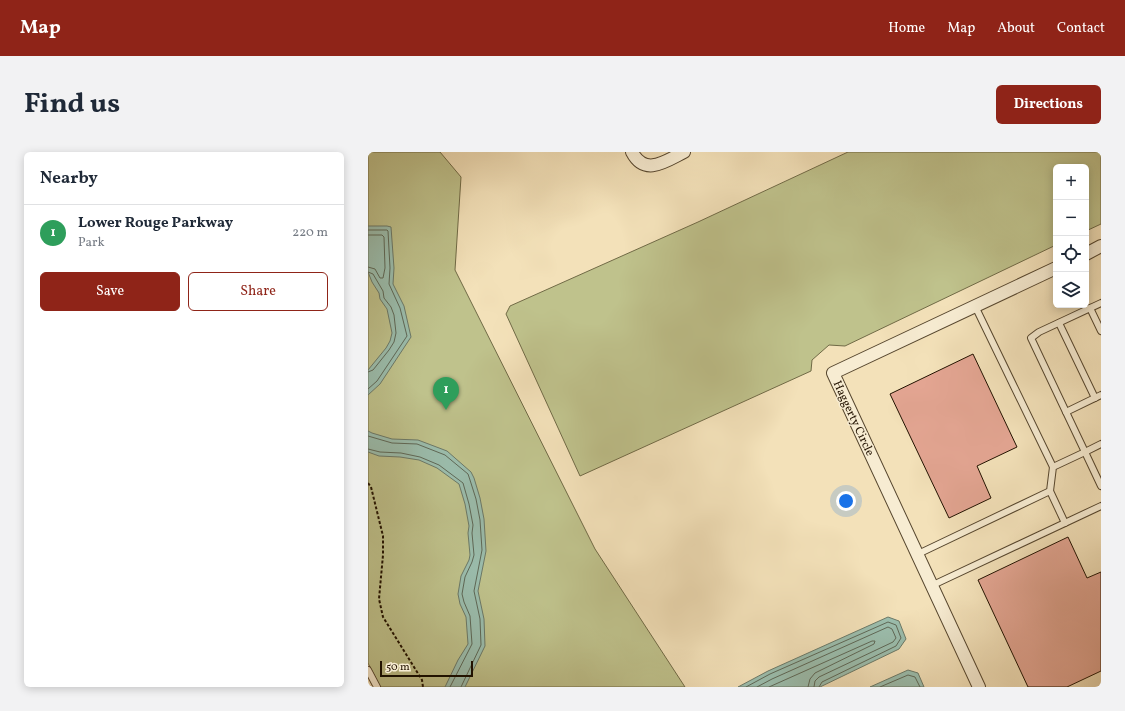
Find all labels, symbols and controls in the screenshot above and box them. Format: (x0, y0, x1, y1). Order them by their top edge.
text: Map (20, 15, 61, 41)
text: Home (888, 19, 925, 38)
text: Map (947, 19, 975, 38)
text: About (997, 19, 1035, 38)
text: Contact (1057, 19, 1105, 38)
text: Find us (24, 85, 120, 124)
button: Directions (996, 85, 1101, 124)
map controls (1053, 164, 1089, 308)
button: + (1053, 164, 1089, 200)
text: Nearby (40, 167, 98, 190)
button: − (1053, 200, 1089, 236)
text: Lower Rouge Parkway (78, 213, 233, 234)
text: 1 (50, 224, 56, 242)
text: 220 m (292, 224, 328, 242)
text: Park (78, 234, 105, 252)
button: locate (1053, 236, 1089, 272)
button: Save (40, 272, 180, 311)
button: Share (188, 272, 328, 311)
button: layers (1053, 272, 1089, 308)
pin: 1 (433, 377, 459, 410)
street label: Haggerty Circle (829, 378, 878, 459)
your location (836, 491, 856, 511)
scale bar (380, 659, 473, 678)
text: 50 m (386, 660, 410, 675)

